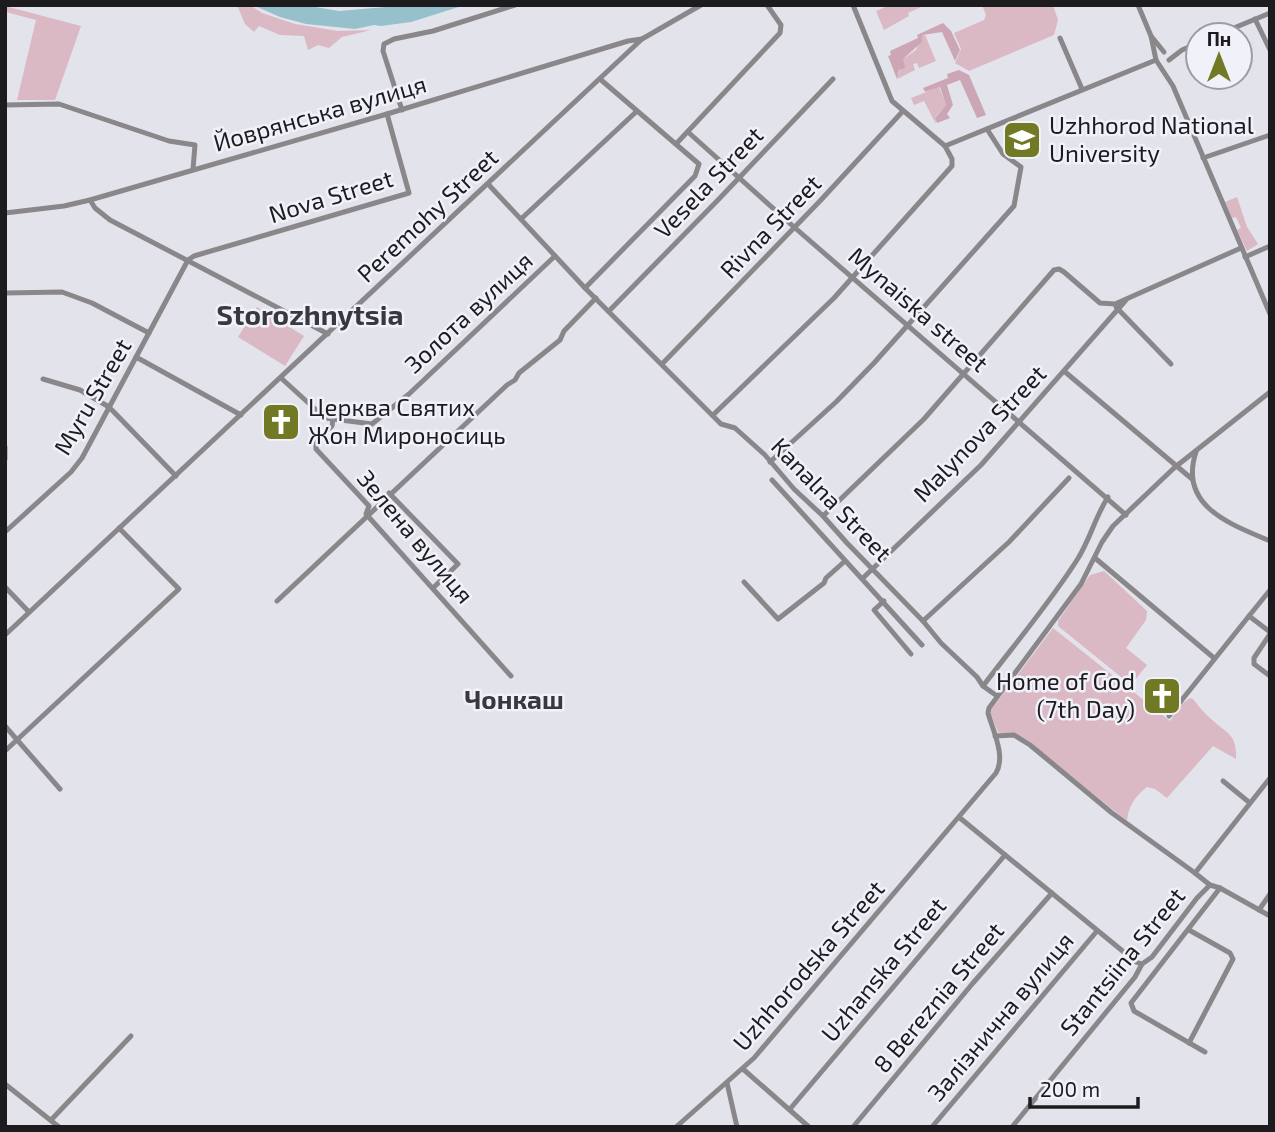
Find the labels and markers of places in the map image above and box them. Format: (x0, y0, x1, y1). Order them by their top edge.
place label: Uzhhorod National University (1049, 110, 1254, 167)
school or university icon: Uzhhorod National University (1001, 119, 1043, 161)
place label: Церква Святих Жон Мироносиць (308, 392, 506, 449)
church icon: Церква Святих Жон Мироносиць (260, 401, 302, 443)
place label: Home of God (7th Day) (996, 666, 1135, 723)
church icon: Home of God (7th Day) (1141, 675, 1183, 717)

